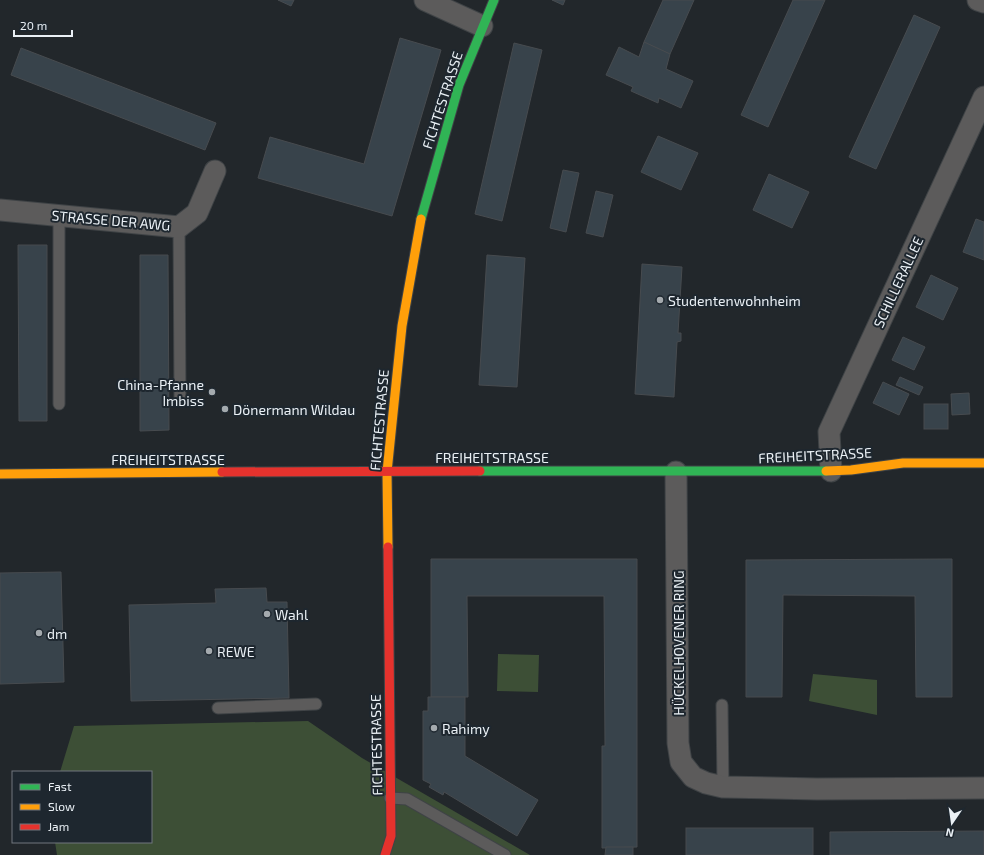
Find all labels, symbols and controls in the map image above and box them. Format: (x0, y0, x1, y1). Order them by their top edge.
scale bar (14, 12, 72, 38)
text: 20 m (20, 18, 47, 32)
street label: FICHTESTRASSE (418, 49, 466, 151)
street label: STRASSE DER AWG (51, 206, 171, 234)
street label: SCHILLERALLEE (869, 234, 927, 330)
place label: Studentenwohnheim (668, 292, 801, 309)
marker: Studentenwohnheim (655, 295, 665, 305)
street label: FICHTESTRASSE (366, 369, 392, 471)
place label: China-Pfanne Imbiss (117, 376, 204, 409)
marker: China-Pfanne Imbiss (207, 387, 217, 397)
place label: Dönermann Wildau (233, 401, 355, 418)
marker: Dönermann Wildau (220, 404, 230, 414)
street label: FREIHEITSTRASSE (758, 444, 872, 466)
street label: FREIHEITSTRASSE (435, 449, 549, 466)
street label: FREIHEITSTRASSE (111, 451, 225, 468)
street label: HÜCKELHOVENER RING (670, 570, 687, 716)
place label: Wahl (275, 606, 309, 623)
marker: Wahl (262, 609, 272, 619)
place label: dm (47, 625, 67, 642)
marker: dm (34, 628, 44, 638)
place label: REWE (217, 643, 255, 660)
marker: REWE (204, 646, 214, 656)
street label: FICHTESTRASSE (367, 694, 385, 796)
place label: Rahimy (442, 720, 490, 737)
marker: Rahimy (429, 723, 439, 733)
legend (12, 771, 152, 843)
text: Fast (48, 779, 72, 793)
text: Slow (48, 799, 75, 813)
north arrow (932, 803, 972, 843)
text: Jam (48, 819, 69, 833)
text: N (944, 826, 955, 840)

